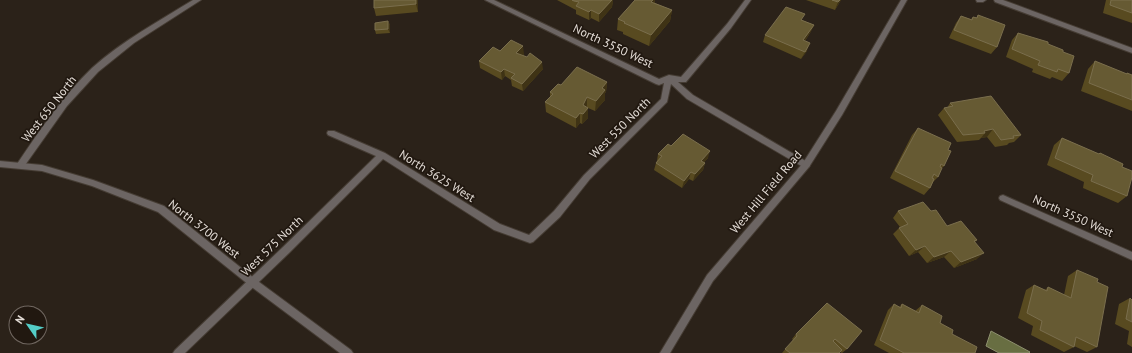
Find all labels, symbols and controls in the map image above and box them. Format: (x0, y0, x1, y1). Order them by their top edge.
street label: North 3550 West (571, 20, 656, 71)
street label: West 650 North (18, 72, 79, 145)
street label: West 550 North (586, 94, 653, 161)
street label: North 3625 West (397, 146, 478, 205)
street label: West Hill Field Road (727, 147, 805, 236)
street label: North 3550 West (1031, 191, 1116, 240)
street label: North 3700 West (166, 196, 243, 261)
street label: West 575 North (238, 212, 306, 279)
north arrow (8, 305, 48, 345)
text: N (12, 312, 28, 326)

